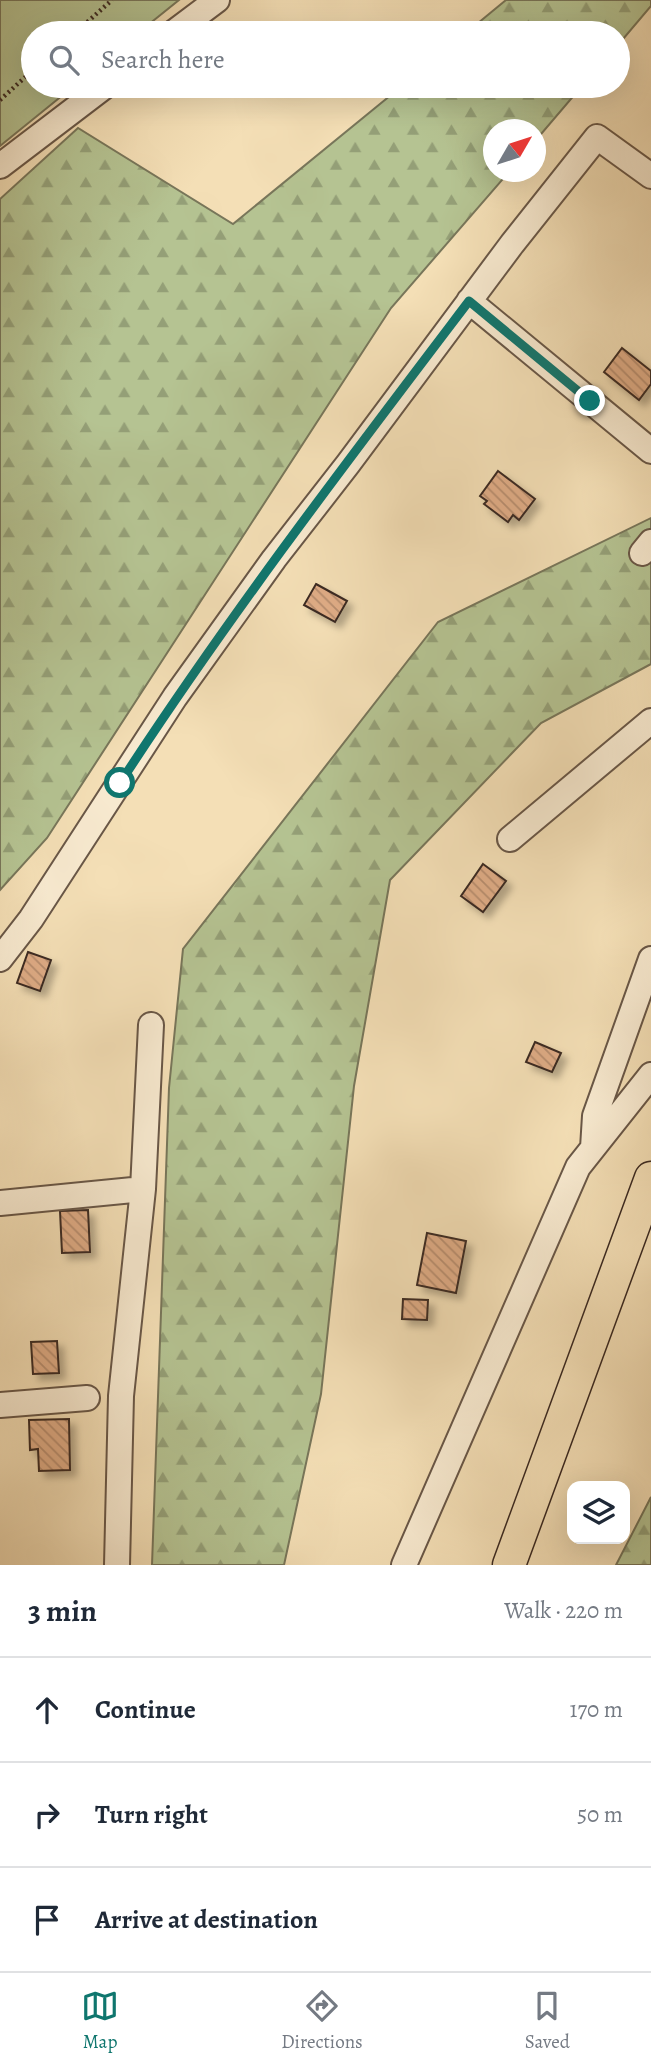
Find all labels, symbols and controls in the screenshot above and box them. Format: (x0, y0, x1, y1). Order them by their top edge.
search box (21, 21, 630, 98)
icon: search (45, 41, 83, 79)
text: Search here (101, 42, 225, 77)
north arrow (483, 119, 546, 182)
route end (574, 385, 605, 416)
route start (104, 767, 135, 798)
map controls (567, 1481, 630, 1544)
button: layers (567, 1481, 630, 1544)
text: 3 min (28, 1591, 97, 1631)
text: Walk · 220 m (504, 1595, 623, 1626)
icon: ahead (28, 1691, 66, 1729)
text: Continue (95, 1692, 196, 1727)
text: 170 m (570, 1694, 623, 1725)
icon: right (28, 1796, 66, 1834)
text: Turn right (95, 1797, 208, 1832)
text: 50 m (577, 1799, 623, 1830)
icon: arrive (28, 1901, 66, 1939)
text: Arrive at destination (95, 1902, 318, 1937)
tab: Map (81, 1987, 119, 2055)
tab: Directions (281, 1987, 363, 2055)
tab: Saved (525, 1987, 570, 2055)

